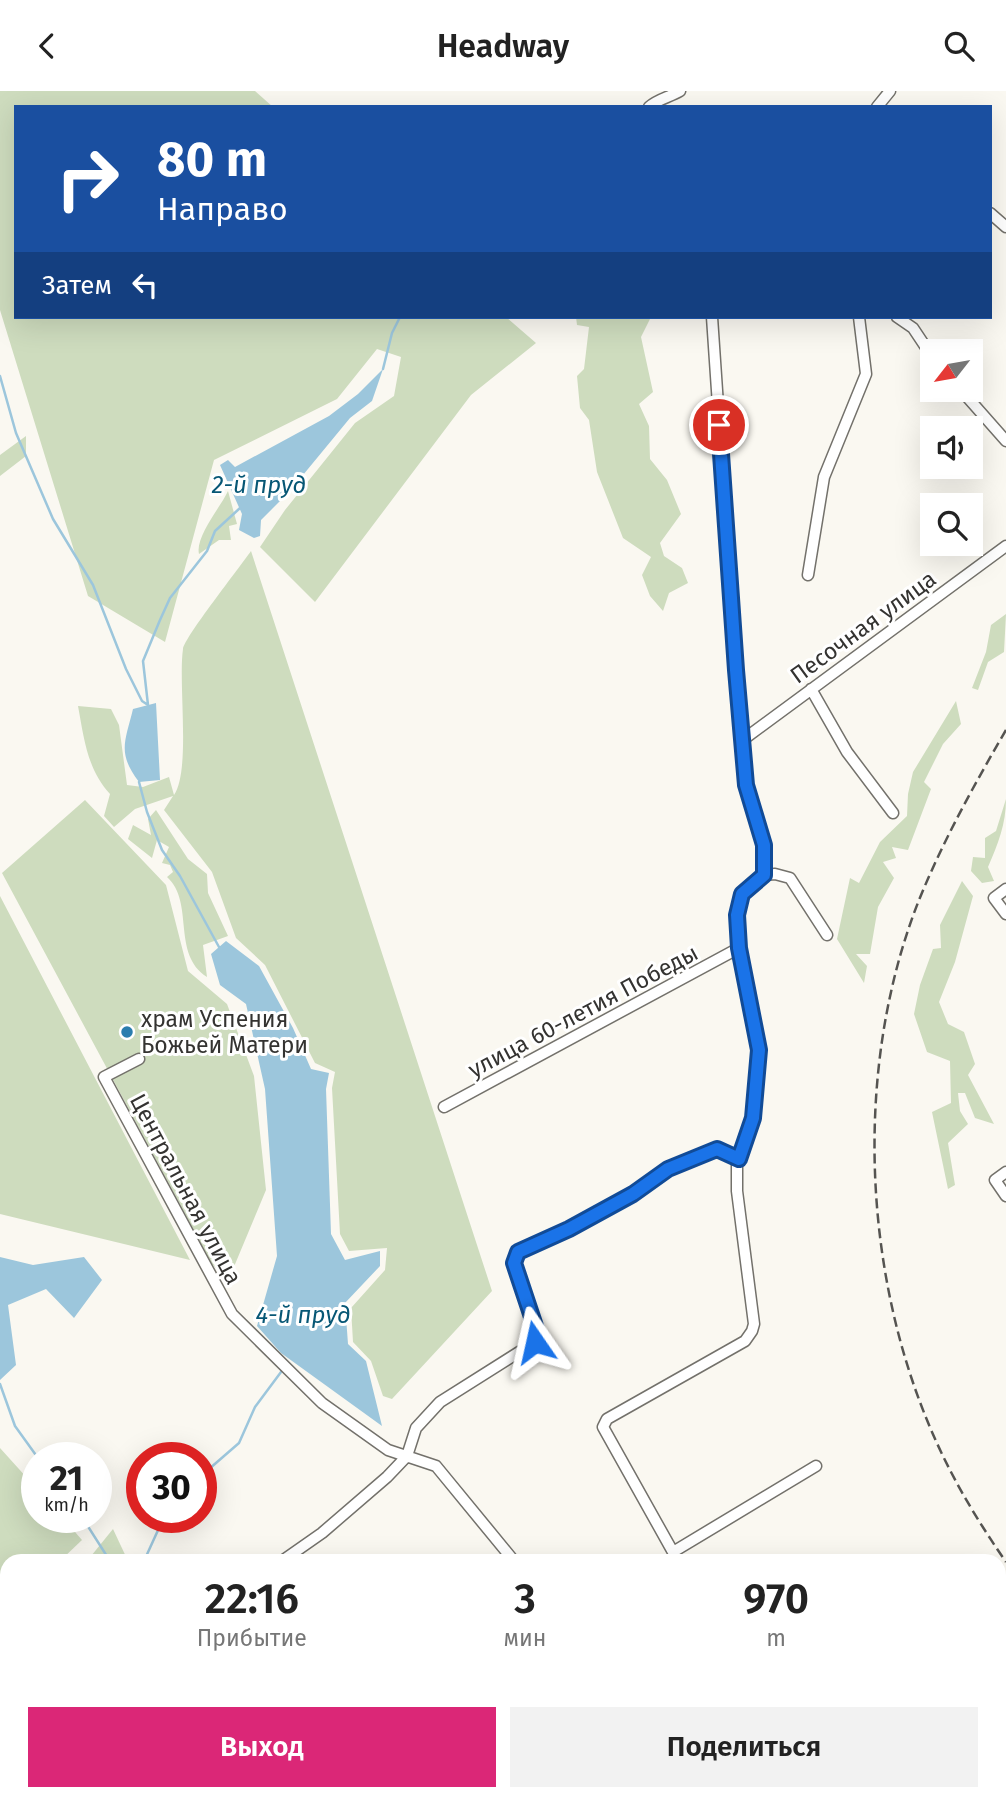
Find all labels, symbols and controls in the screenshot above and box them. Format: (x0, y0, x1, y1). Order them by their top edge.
icon: back (28, 27, 66, 65)
text: Headway (437, 27, 569, 65)
icon: search (940, 27, 978, 65)
text: 80 m (157, 130, 267, 189)
icon: right (42, 133, 133, 224)
text: Направо (157, 190, 288, 228)
icon: left (126, 266, 164, 304)
text: Затем (42, 270, 112, 301)
north arrow (920, 339, 984, 403)
map controls (920, 339, 983, 556)
pin (689, 395, 749, 455)
icon: arrive (700, 406, 738, 444)
button: sound (920, 416, 983, 479)
water label: 2-й пруд (212, 471, 306, 499)
button: search (920, 493, 983, 556)
street label: Песочная улица (784, 565, 942, 689)
street label: улица 60-летия Победы (463, 938, 703, 1084)
place label: храм Успения Божьей Матери (141, 1005, 308, 1059)
marker: храм Успения Божьей Матери (119, 1024, 135, 1040)
street label: Центральная улица (124, 1089, 248, 1289)
water label: 4-й пруд (255, 1301, 351, 1329)
position arrow (498, 1305, 572, 1379)
speed limit sign: 30 (126, 1442, 217, 1533)
text: 21 (50, 1457, 83, 1499)
text: km/h (44, 1494, 89, 1516)
text: 22:16 (205, 1574, 299, 1624)
text: 3 (514, 1574, 536, 1624)
text: 970 (743, 1574, 809, 1624)
text: Прибытие (197, 1624, 307, 1652)
text: мин (504, 1624, 546, 1652)
text: m (766, 1624, 786, 1652)
button: Выход (28, 1707, 496, 1787)
button: Поделиться (510, 1707, 978, 1787)

